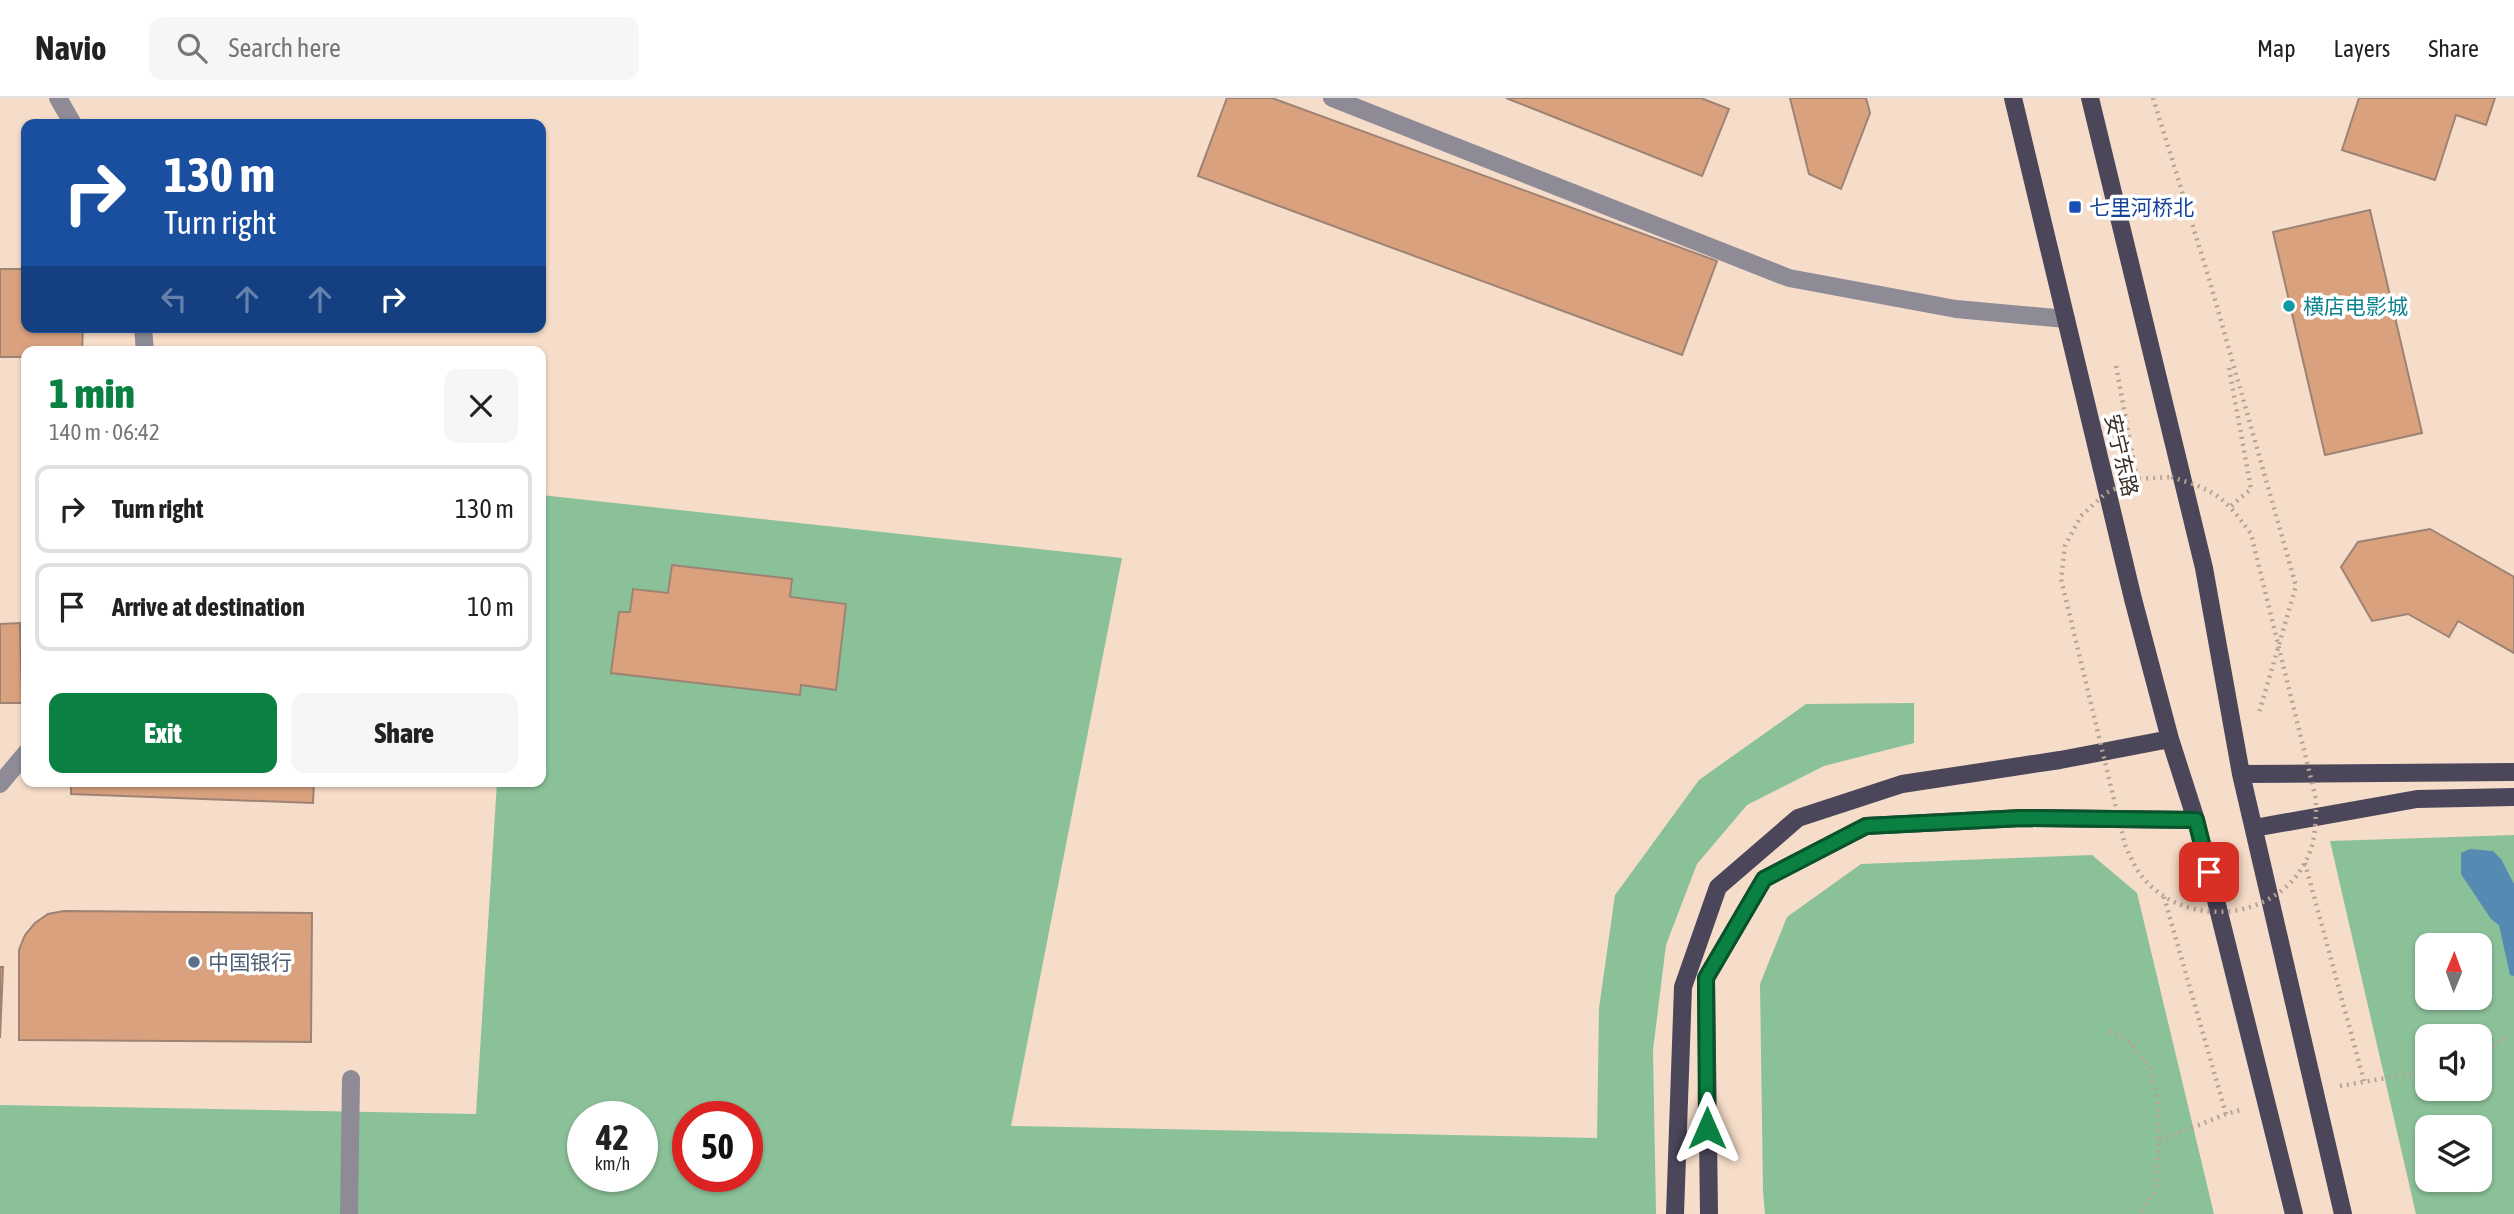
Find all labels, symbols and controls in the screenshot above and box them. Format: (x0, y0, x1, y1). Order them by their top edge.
search box (149, 17, 639, 80)
text: Navio (35, 29, 107, 67)
icon: search (173, 29, 211, 67)
text: Search here (229, 33, 341, 63)
text: Map (2257, 35, 2296, 62)
text: Layers (2334, 35, 2390, 62)
text: Share (2428, 35, 2479, 62)
text: 130 m (164, 146, 275, 202)
icon: right (49, 147, 140, 238)
place label: 七里河桥北 (2089, 195, 2194, 219)
marker: 七里河桥北 (2067, 199, 2083, 215)
text: Turn right (164, 204, 277, 241)
icon: left (155, 280, 193, 318)
icon: ahead (228, 280, 266, 318)
icon: ahead (301, 280, 339, 318)
icon: right (374, 280, 412, 318)
place label: 横店电影城 (2303, 294, 2408, 318)
marker: 横店电影城 (2281, 298, 2297, 314)
text: 1 min (49, 369, 135, 417)
button: close (444, 369, 518, 443)
street label: 安宁东路 (2101, 411, 2143, 499)
text: 140 m · 06:42 (49, 419, 160, 445)
icon: right (53, 490, 91, 528)
text: Turn right (112, 494, 203, 524)
text: 130 m (455, 494, 514, 524)
icon: arrive (53, 588, 91, 626)
text: Arrive at destination (112, 592, 305, 622)
text: 10 m (467, 592, 514, 622)
button: Exit (49, 693, 277, 773)
button: Share (291, 693, 518, 773)
pin (2179, 842, 2239, 902)
icon: arrive (2190, 853, 2228, 891)
north arrow (2415, 933, 2492, 1010)
map controls (2415, 933, 2492, 1192)
place label: 中国银行 (208, 950, 292, 974)
marker: 中国银行 (186, 954, 202, 970)
button: sound (2415, 1024, 2492, 1101)
position arrow (1670, 1091, 1744, 1165)
speed limit sign: 50 (672, 1101, 763, 1192)
button: layers (2415, 1115, 2492, 1192)
text: 42 (596, 1117, 629, 1157)
text: km/h (595, 1153, 630, 1174)

